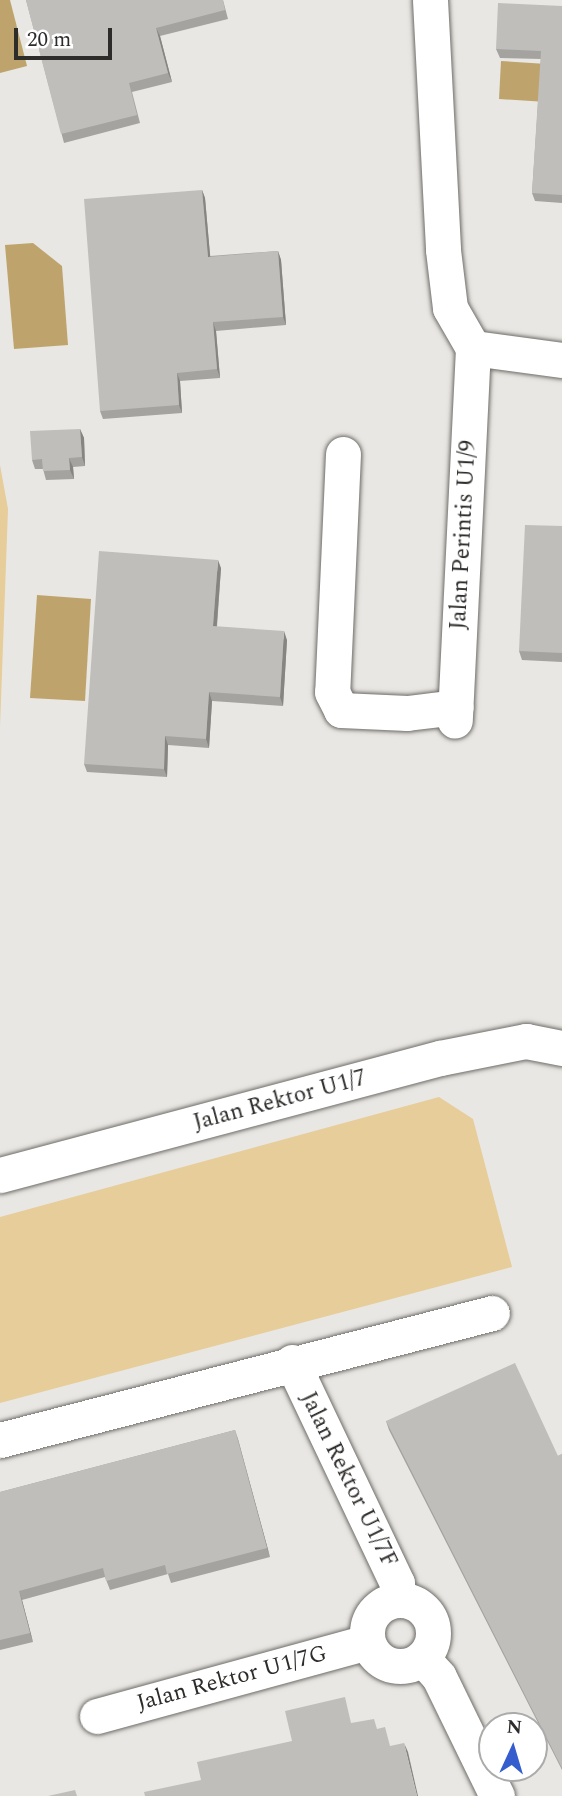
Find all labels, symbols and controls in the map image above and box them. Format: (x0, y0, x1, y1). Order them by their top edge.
scale bar (18, 14, 116, 58)
text: 20 m (27, 24, 71, 56)
street label: Jalan Perintis U1/9 (445, 439, 483, 631)
street label: Jalan Rektor U1/7 (190, 1065, 370, 1137)
street label: Jalan Rektor U1/7F (293, 1388, 403, 1572)
street label: Jalan Rektor U1/7G (134, 1640, 330, 1718)
north arrow (478, 1712, 548, 1782)
text: N (506, 1713, 523, 1743)

